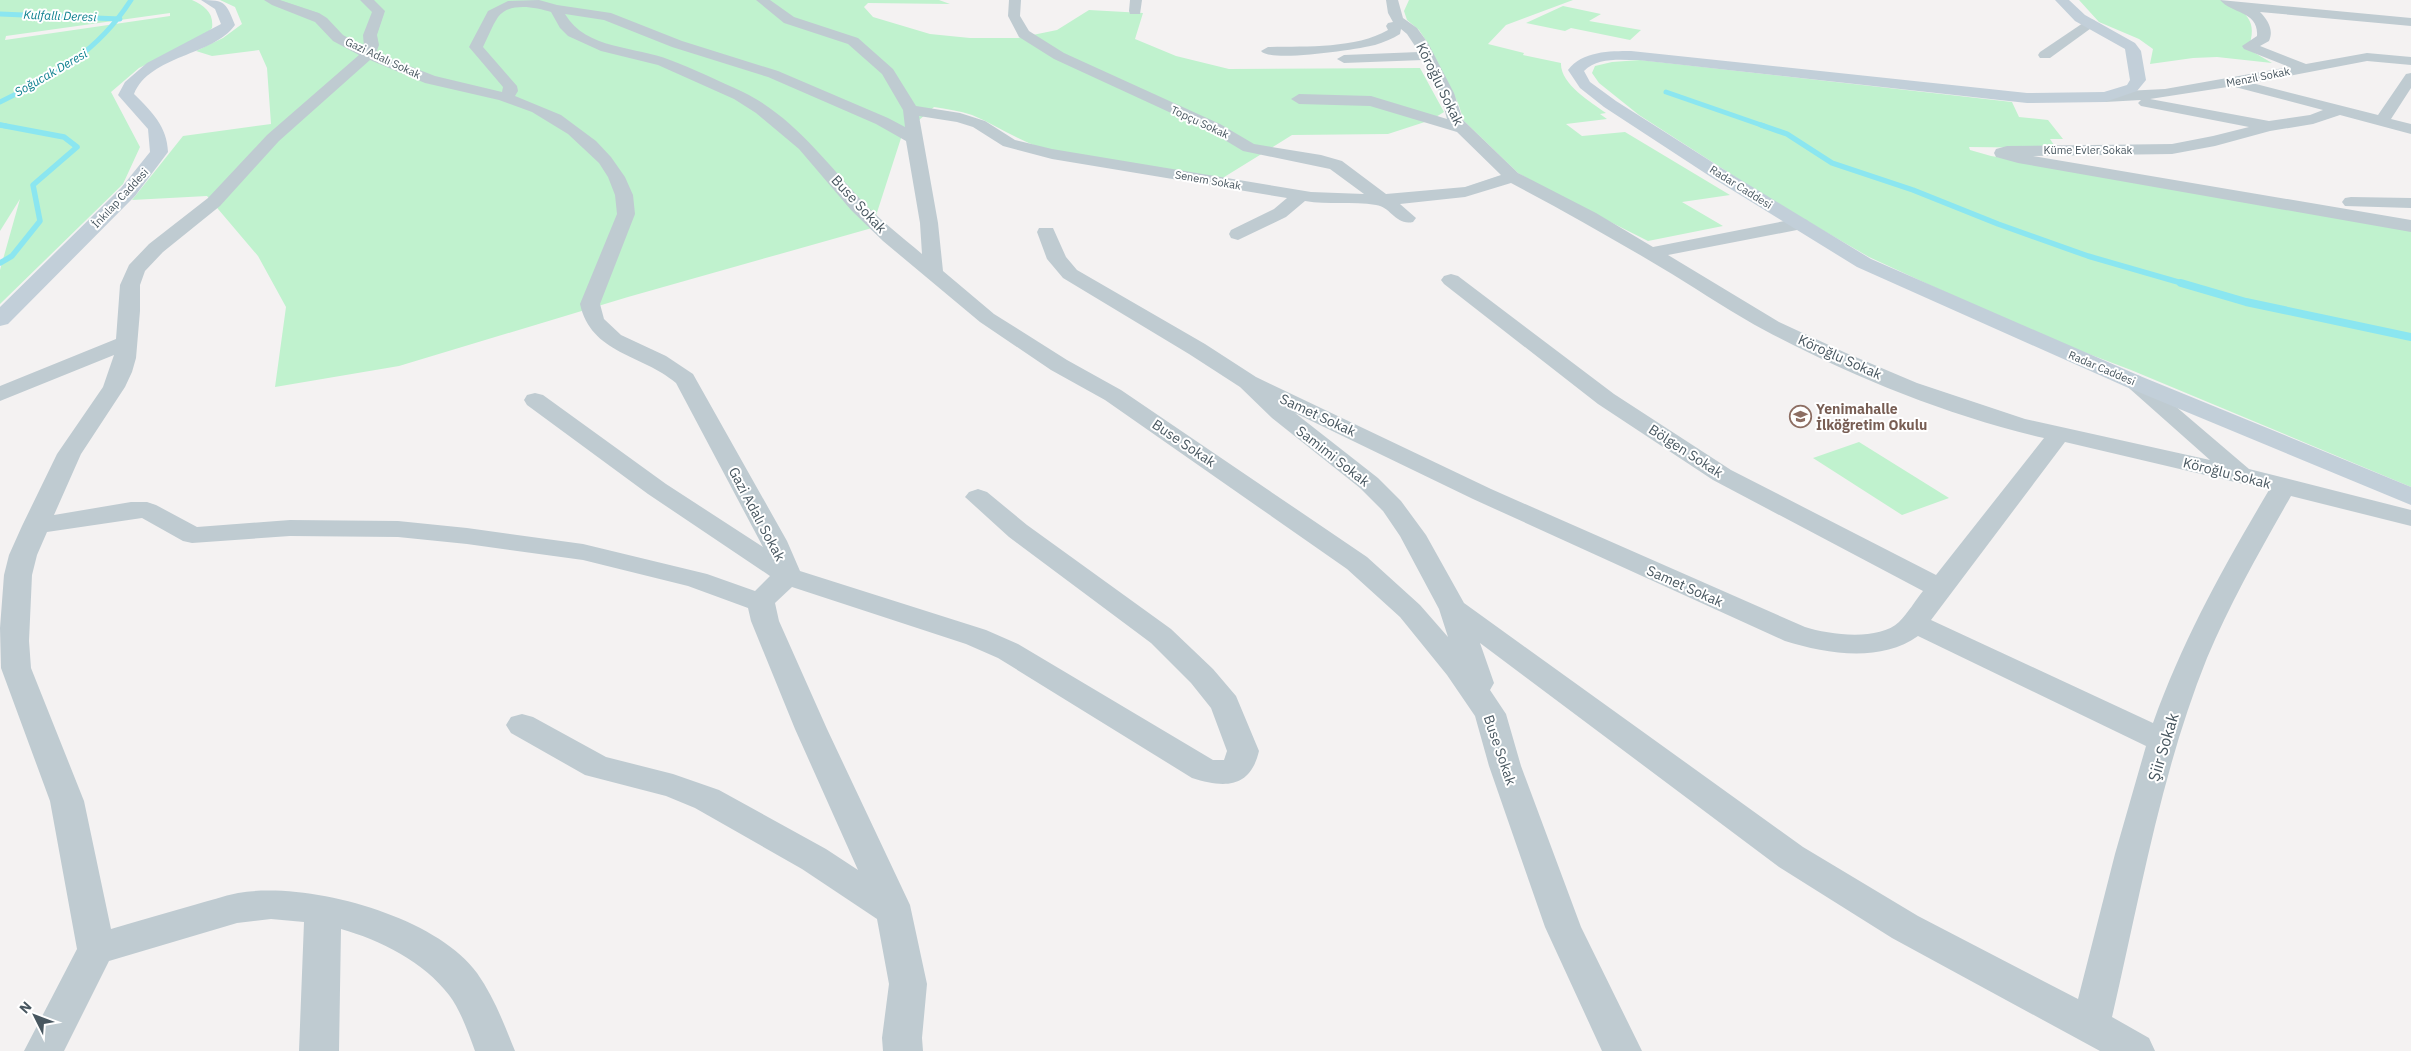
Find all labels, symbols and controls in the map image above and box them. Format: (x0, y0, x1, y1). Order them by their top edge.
water label: Kulfallı Deresi (23, 7, 98, 24)
street label: Gazi Adalı Sokak (343, 34, 423, 82)
street label: Köroğlu Sokak (1412, 40, 1468, 129)
water label: Soğucak Deresi (12, 45, 90, 99)
street label: Menzil Sokak (2225, 64, 2291, 90)
street label: Topçu Sokak (1169, 102, 1231, 142)
street label: Küme Evler Sokak (2044, 143, 2133, 157)
street label: Radar Caddesi (1707, 162, 1775, 212)
street label: İnkılap Caddesi (89, 165, 151, 231)
street label: Senem Sokak (1174, 167, 1242, 193)
street label: Buse Sokak (828, 171, 891, 237)
street label: Köroğlu Sokak (1795, 330, 1885, 384)
street label: Radar Caddesi (2066, 348, 2138, 388)
street label: Samet Sokak (1277, 390, 1359, 441)
place label: Yenimahalle İlköğretim Okulu (1816, 400, 1927, 434)
school or university icon: Yenimahalle İlköğretim Okulu (1788, 405, 1812, 429)
street label: Buse Sokak (1149, 415, 1220, 471)
street label: Bölgen Sokak (1645, 420, 1727, 482)
street label: Samimi Sokak (1293, 422, 1374, 491)
street label: Köroğlu Sokak (2181, 453, 2273, 493)
street label: Gazi Adalı Sokak (725, 464, 790, 565)
street label: Samet Sokak (1644, 561, 1727, 611)
street label: Şiir Sokak (2143, 710, 2183, 784)
street label: Buse Sokak (1480, 713, 1521, 788)
north arrow (10, 991, 60, 1041)
text: N (15, 998, 35, 1017)

